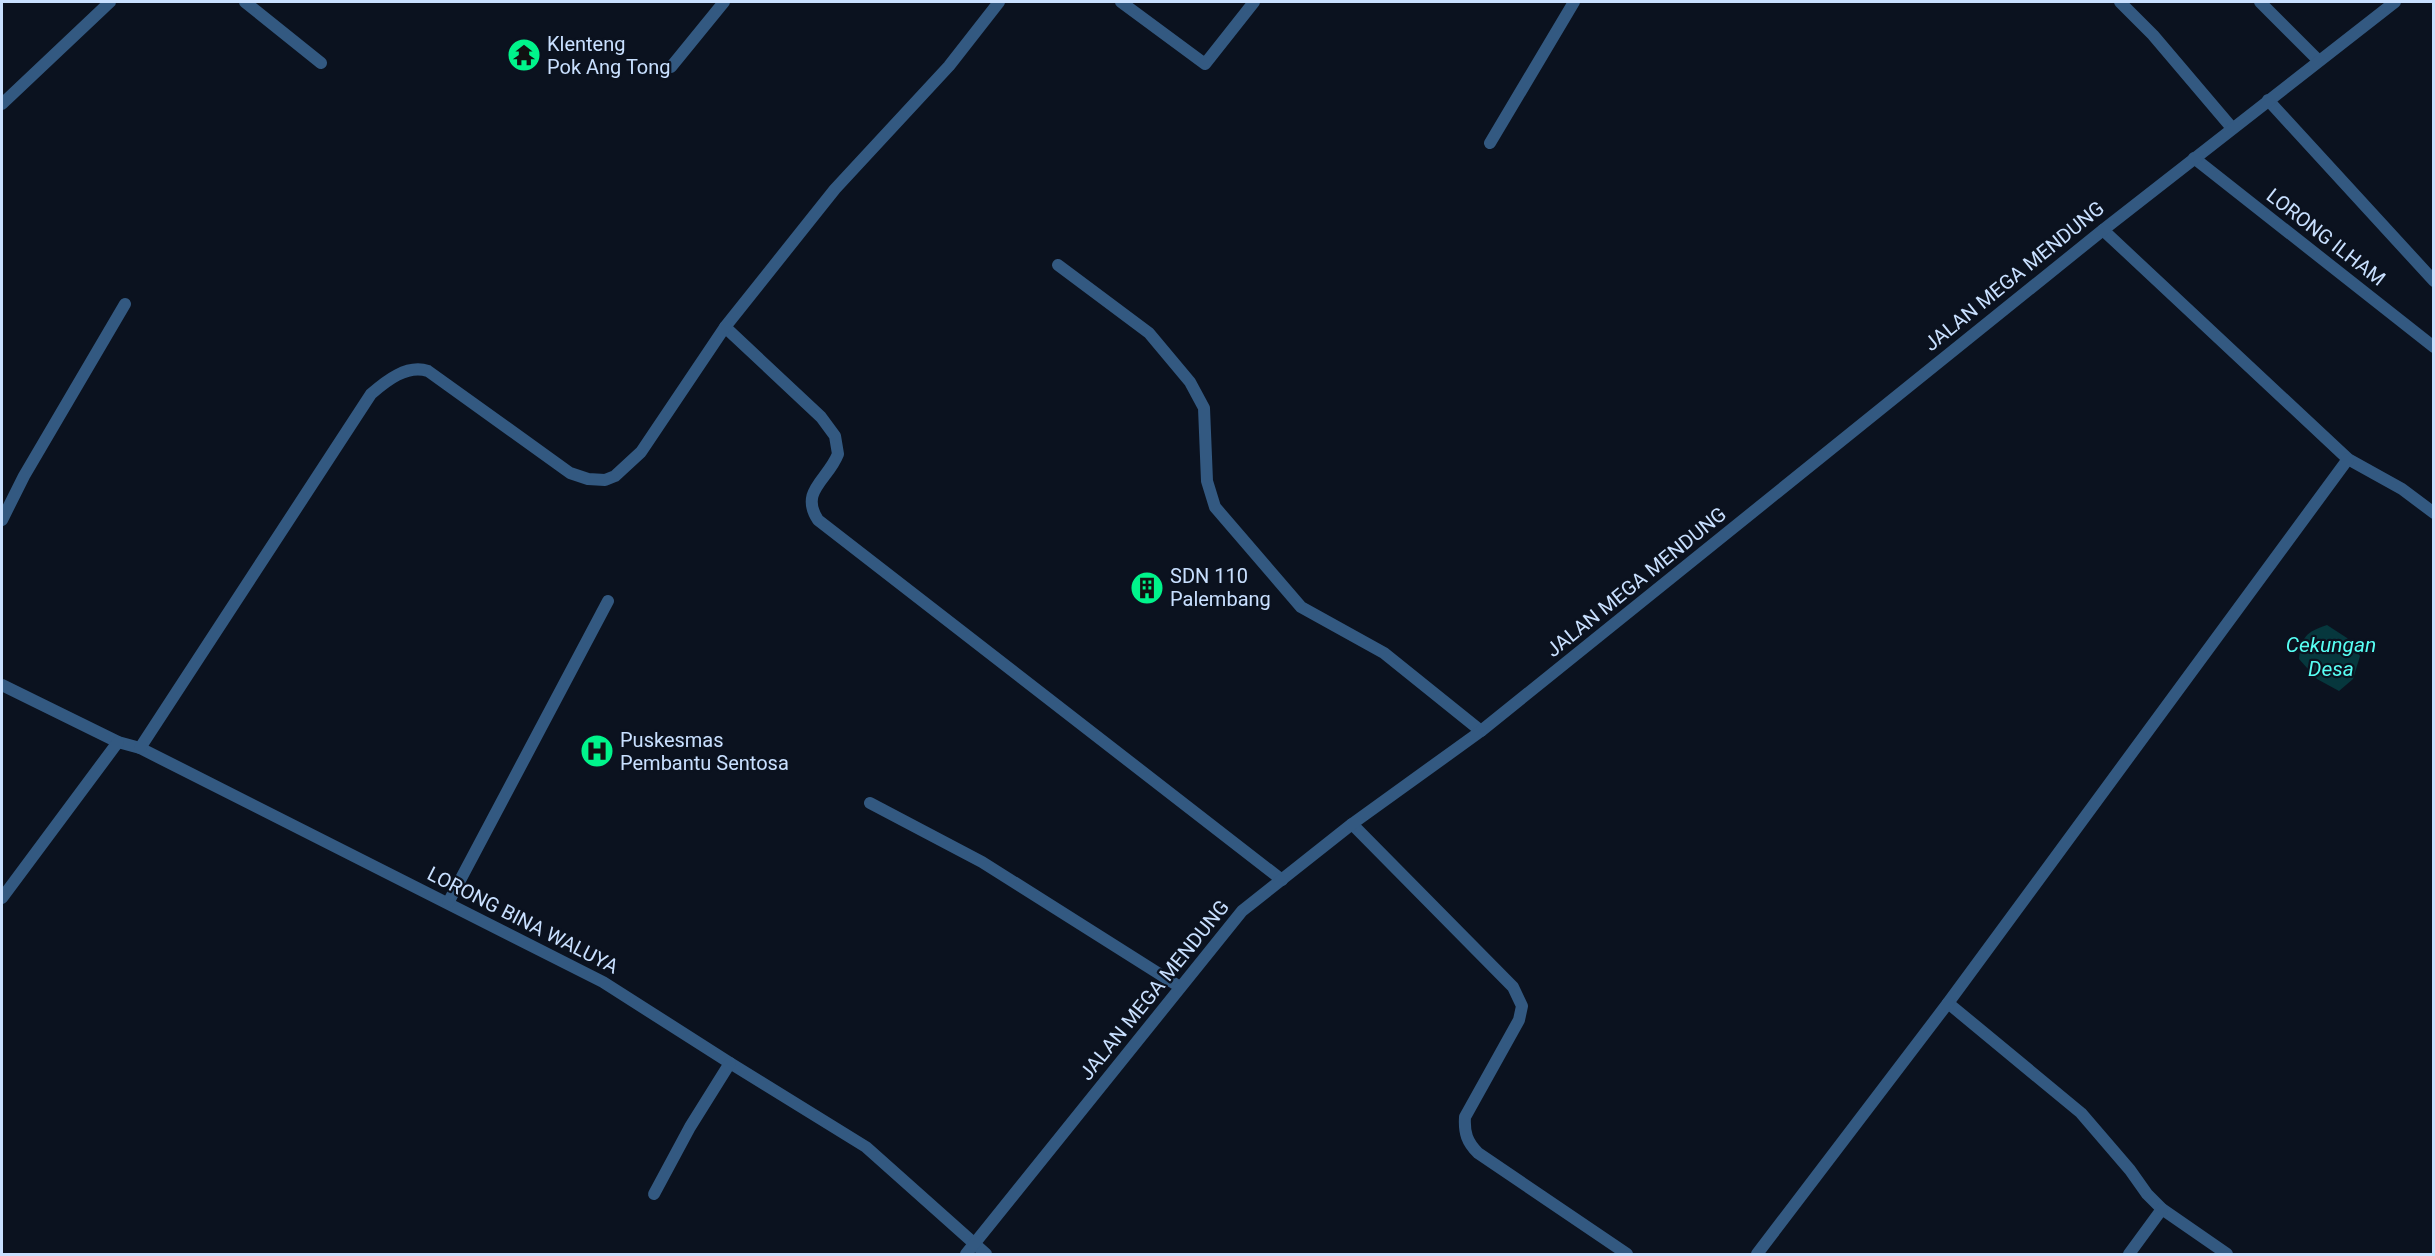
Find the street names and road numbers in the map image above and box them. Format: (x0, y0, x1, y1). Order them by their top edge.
street label: LORONG ILHAM (2262, 183, 2390, 291)
street label: JALAN MEGA MENDUNG (1919, 196, 2109, 356)
street label: JALAN MEGA MENDUNG (1541, 502, 1731, 662)
street label: LORONG BINA WALUYA (424, 861, 622, 979)
street label: JALAN MEGA MENDUNG (1074, 895, 1234, 1085)

